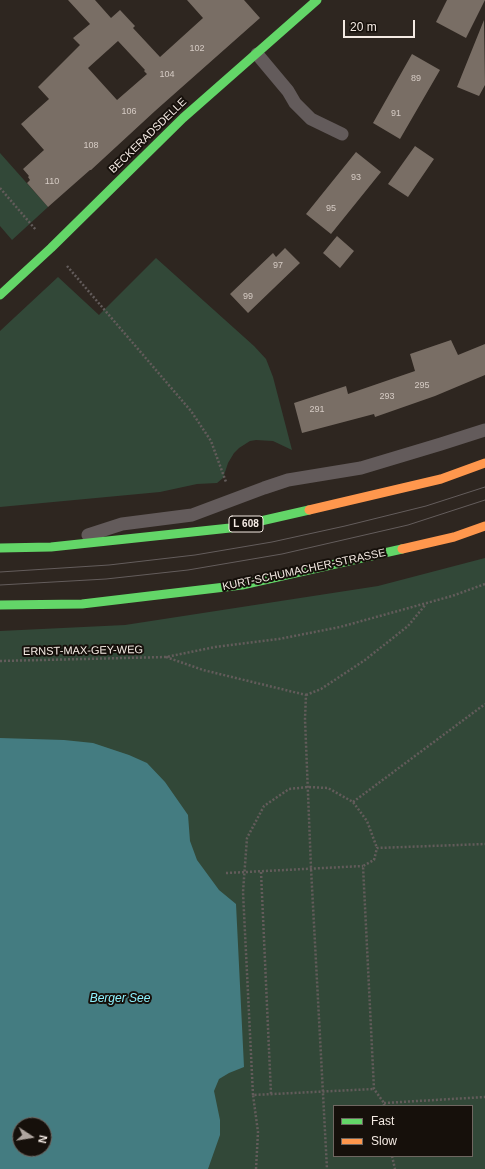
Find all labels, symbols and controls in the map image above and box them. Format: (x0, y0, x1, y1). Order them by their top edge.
scale bar (345, 12, 417, 38)
text: 20 m (350, 20, 377, 34)
house number: 102 (189, 44, 205, 54)
house number: 104 (159, 70, 175, 80)
house number: 89 (411, 74, 421, 84)
street label: BECKERADSDELLE (106, 96, 190, 176)
house number: 106 (121, 107, 137, 117)
house number: 91 (391, 109, 401, 119)
house number: 108 (83, 141, 99, 151)
house number: 93 (351, 173, 361, 183)
house number: 110 (45, 177, 59, 187)
house number: 95 (326, 204, 336, 214)
house number: 97 (273, 261, 283, 271)
house number: 99 (243, 292, 253, 302)
house number: 295 (414, 381, 430, 391)
house number: 293 (379, 392, 395, 402)
house number: 291 (309, 405, 325, 415)
road number: L 608 (229, 516, 263, 532)
street label: KURT-SCHUMACHER-STRASSE (221, 546, 387, 594)
street label: ERNST-MAX-GEY-WEG (23, 643, 143, 659)
water label: Berger See (90, 992, 150, 1006)
legend (333, 1105, 473, 1157)
text: Fast (371, 1114, 394, 1128)
north arrow (12, 1117, 52, 1157)
text: N (36, 1134, 49, 1144)
text: Slow (371, 1134, 397, 1148)

